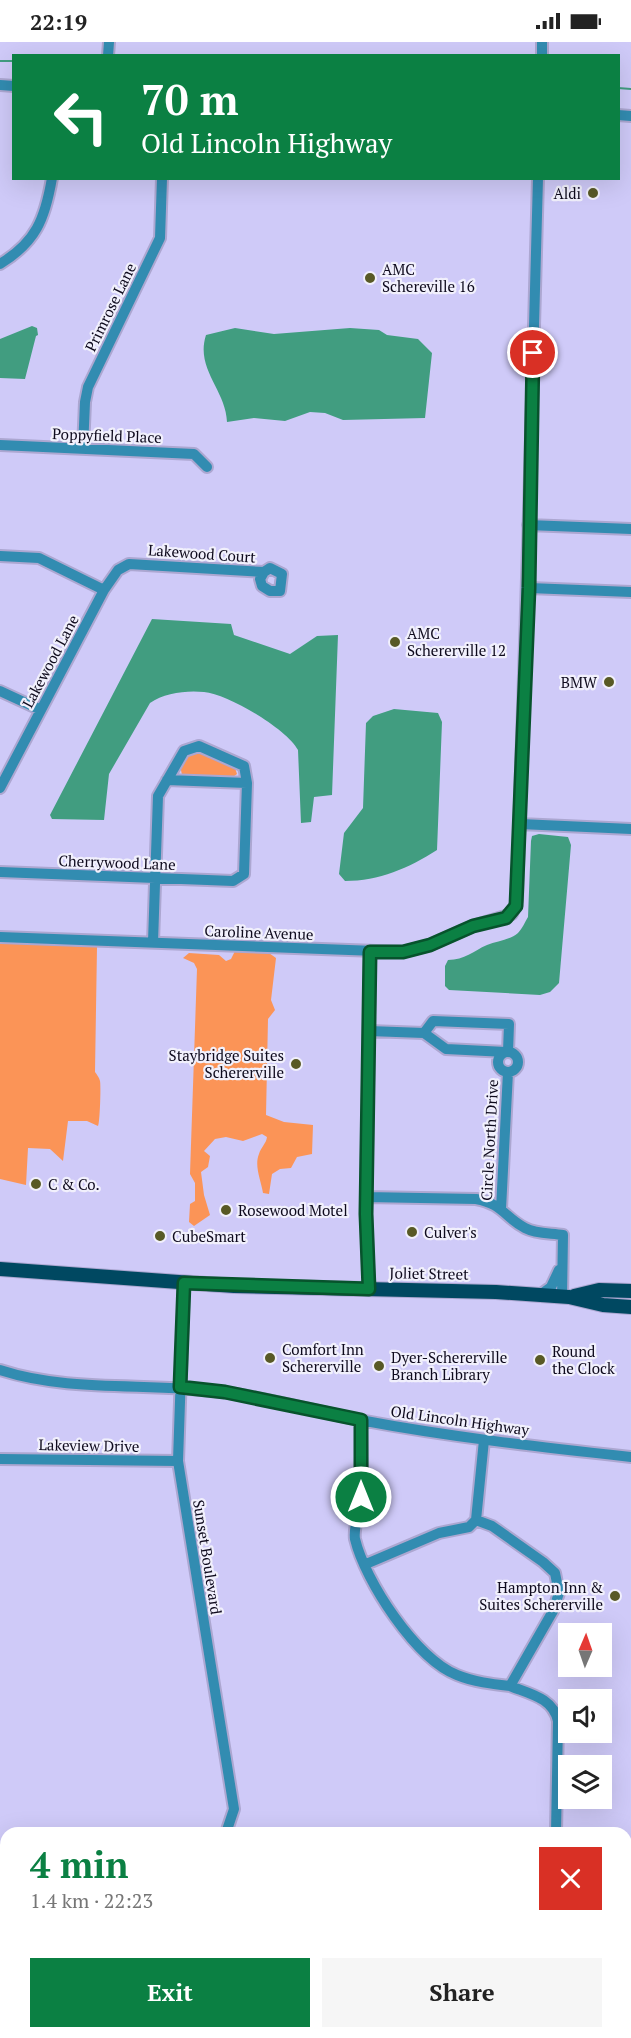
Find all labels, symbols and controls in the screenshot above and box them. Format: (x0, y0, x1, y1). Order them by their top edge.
text: 22:19 (30, 7, 87, 36)
text: 70 m (141, 71, 239, 127)
icon: left (42, 78, 120, 156)
text: Old Lincoln Highway (141, 125, 392, 161)
place label: Aldi (553, 183, 581, 203)
marker: Aldi (586, 186, 600, 200)
street label: Primrose Lane (80, 259, 140, 355)
place label: AMC Schereville 16 (382, 259, 475, 296)
marker: AMC Schereville 16 (363, 271, 377, 285)
pin (507, 327, 558, 378)
icon: arrive (516, 336, 549, 369)
street label: Poppyfield Place (52, 423, 162, 447)
street label: Lakewood Court (148, 539, 257, 567)
street label: Lakewood Lane (17, 611, 83, 711)
place label: AMC Schererville 12 (407, 623, 506, 660)
marker: AMC Schererville 12 (388, 635, 402, 649)
place label: BMW (561, 672, 598, 692)
marker: BMW (602, 675, 616, 689)
street label: Cherrywood Lane (58, 850, 176, 874)
street label: Caroline Avenue (204, 920, 314, 944)
place label: Staybridge Suites Schererville (169, 1045, 284, 1082)
marker: Staybridge Suites Schererville (289, 1057, 303, 1071)
street label: Circle North Drive (476, 1079, 502, 1201)
place label: C & Co. (48, 1174, 100, 1194)
marker: C & Co. (29, 1177, 43, 1191)
place label: Rosewood Motel (238, 1200, 348, 1220)
marker: Rosewood Motel (219, 1203, 233, 1217)
place label: Culver's (424, 1222, 477, 1242)
marker: Culver's (405, 1225, 419, 1239)
place label: CubeSmart (172, 1226, 246, 1246)
marker: CubeSmart (153, 1229, 167, 1243)
street label: Joliet Street (389, 1262, 469, 1284)
place label: Comfort Inn Schererville (282, 1339, 364, 1376)
place label: Round the Clock (552, 1341, 615, 1378)
place label: Dyer-Schererville Branch Library (391, 1347, 507, 1384)
marker: Comfort Inn Schererville (263, 1351, 277, 1365)
marker: Round the Clock (533, 1353, 547, 1367)
marker: Dyer-Schererville Branch Library (372, 1359, 386, 1373)
street label: Old Lincoln Highway (390, 1400, 531, 1440)
street label: Lakeview Drive (39, 1434, 139, 1456)
position arrow (329, 1465, 393, 1529)
street label: Sunset Boulevard (189, 1498, 227, 1616)
place label: Hampton Inn & Suites Schererville (479, 1577, 603, 1614)
marker: Hampton Inn & Suites Schererville (608, 1589, 622, 1603)
north arrow (558, 1623, 612, 1677)
map controls (558, 1623, 612, 1809)
button: sound (558, 1689, 612, 1743)
button: layers (558, 1755, 612, 1809)
text: 4 min (30, 1841, 128, 1888)
button: close (539, 1847, 602, 1910)
text: 1.4 km · 22:23 (30, 1887, 153, 1914)
button: Exit (30, 1958, 310, 2027)
button: Share (322, 1958, 602, 2027)

